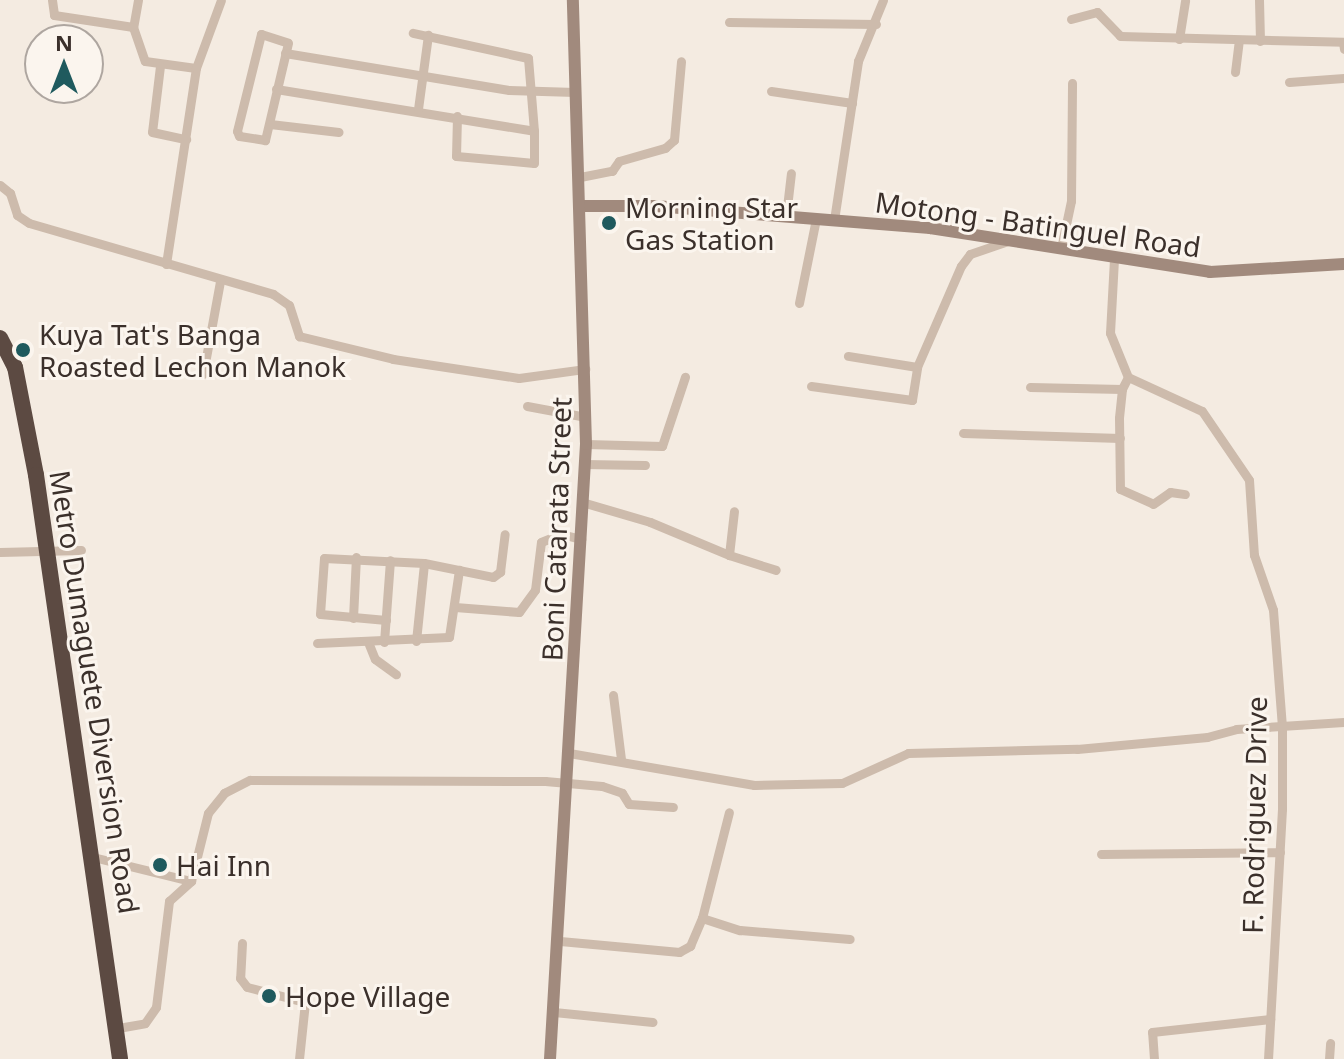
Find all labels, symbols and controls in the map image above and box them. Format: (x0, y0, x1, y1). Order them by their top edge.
north arrow (24, 24, 104, 104)
text: N (55, 27, 73, 57)
street label: Motong - Batinguel Road (873, 185, 1203, 263)
place label: Morning Star Gas Station (625, 190, 798, 256)
marker: Morning Star Gas Station (600, 214, 618, 232)
place label: Kuya Tat's Banga Roasted Lechon Manok (39, 317, 346, 383)
marker: Kuya Tat's Banga Roasted Lechon Manok (14, 341, 32, 359)
street label: Boni Catarata Street (535, 396, 577, 662)
street label: Metro Dumaguete Diversion Road (43, 468, 147, 916)
street label: F. Rodriguez Drive (1235, 696, 1273, 934)
place label: Hai Inn (176, 848, 271, 882)
marker: Hai Inn (151, 856, 169, 874)
place label: Hope Village (285, 979, 450, 1013)
marker: Hope Village (260, 987, 278, 1005)

